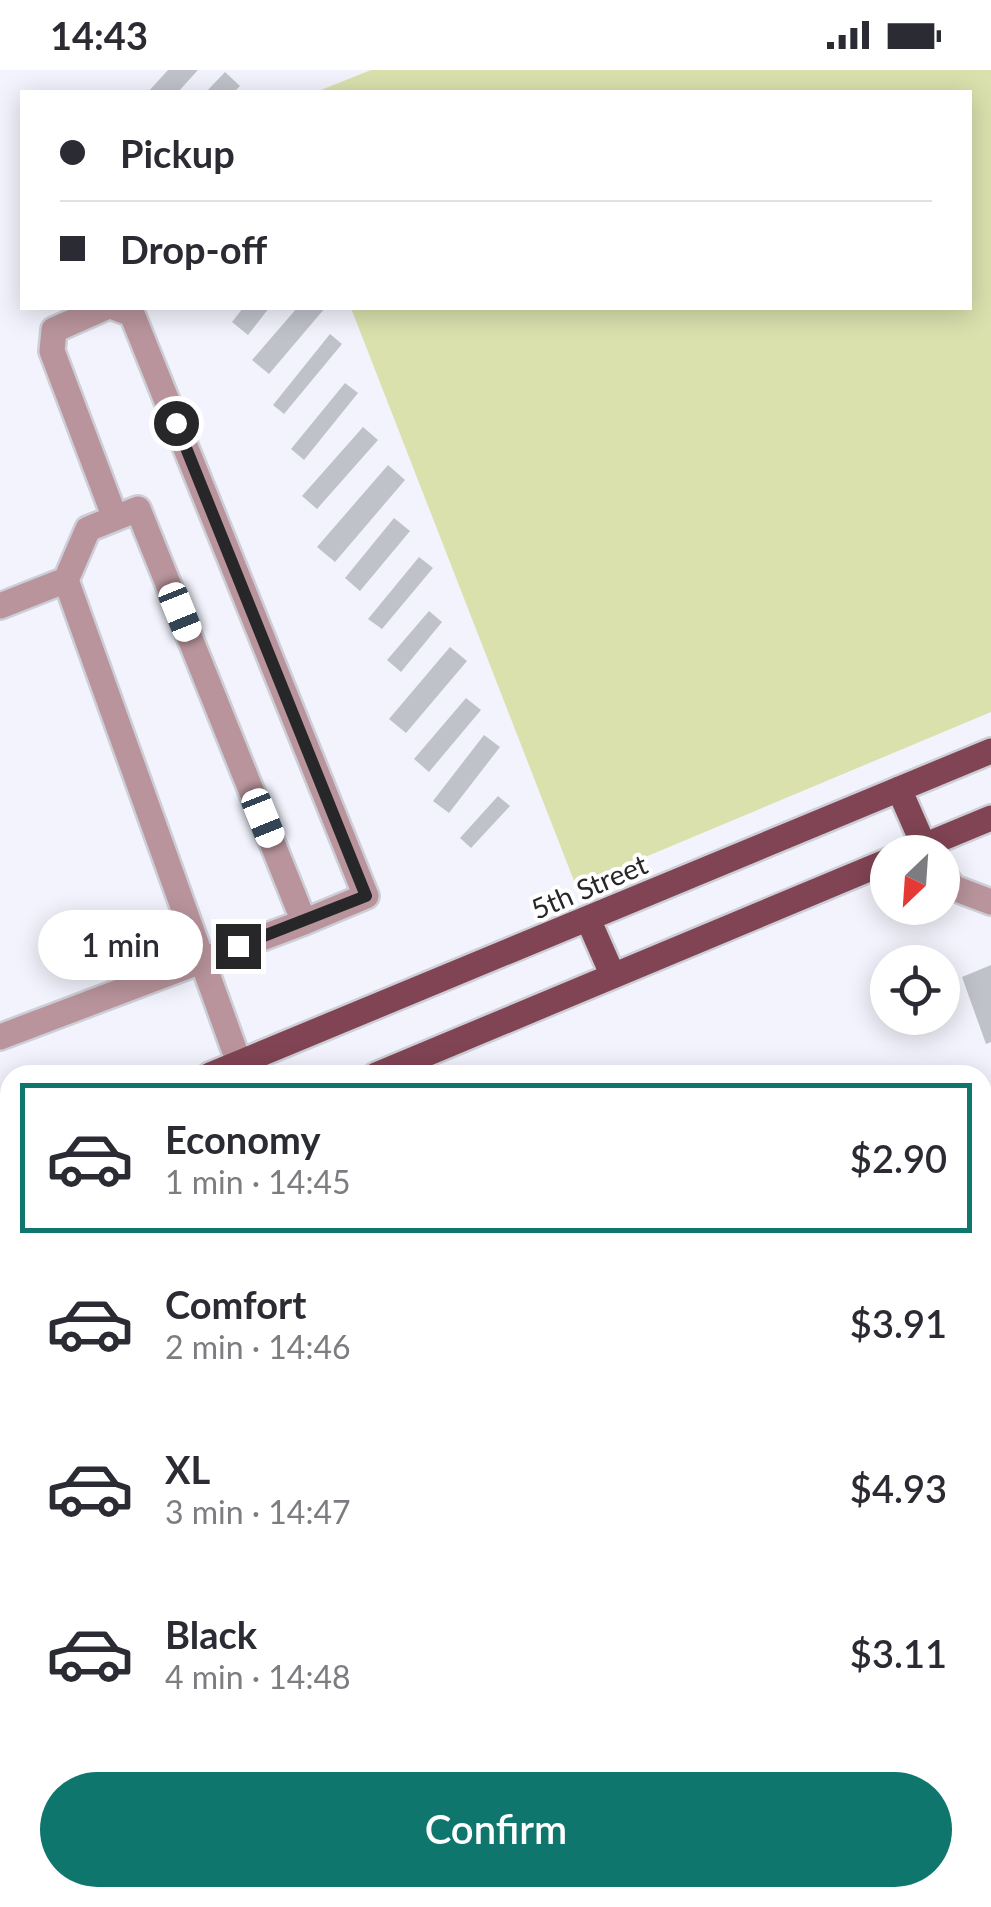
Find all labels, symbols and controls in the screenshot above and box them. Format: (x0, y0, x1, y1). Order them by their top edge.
text: 14:43 (50, 12, 148, 58)
text: Pickup (120, 130, 235, 176)
text: Drop-off (120, 226, 267, 272)
route start (154, 401, 199, 446)
car (155, 579, 205, 645)
car (238, 785, 288, 851)
north arrow (870, 835, 960, 925)
map controls (870, 835, 960, 1035)
street label: 5th Street (526, 846, 652, 926)
callout: 1 min (38, 911, 203, 981)
route end (216, 924, 261, 969)
text: 1 min (81, 925, 160, 964)
button: locate (870, 945, 960, 1035)
icon: car (45, 1113, 135, 1203)
text: Economy (165, 1116, 320, 1162)
text: $2.90 (850, 1135, 947, 1181)
text: 1 min · 14:45 (165, 1162, 351, 1201)
icon: car (45, 1278, 135, 1368)
text: Comfort (165, 1281, 306, 1327)
text: $3.91 (850, 1300, 947, 1346)
text: 2 min · 14:46 (165, 1327, 351, 1366)
icon: car (45, 1443, 135, 1533)
text: XL (165, 1446, 210, 1492)
text: $4.93 (850, 1465, 947, 1511)
text: 3 min · 14:47 (165, 1492, 351, 1531)
icon: car (45, 1608, 135, 1698)
text: Black (165, 1611, 257, 1657)
text: $3.11 (850, 1630, 947, 1676)
text: 4 min · 14:48 (165, 1657, 351, 1696)
button: Confirm (40, 1772, 952, 1887)

